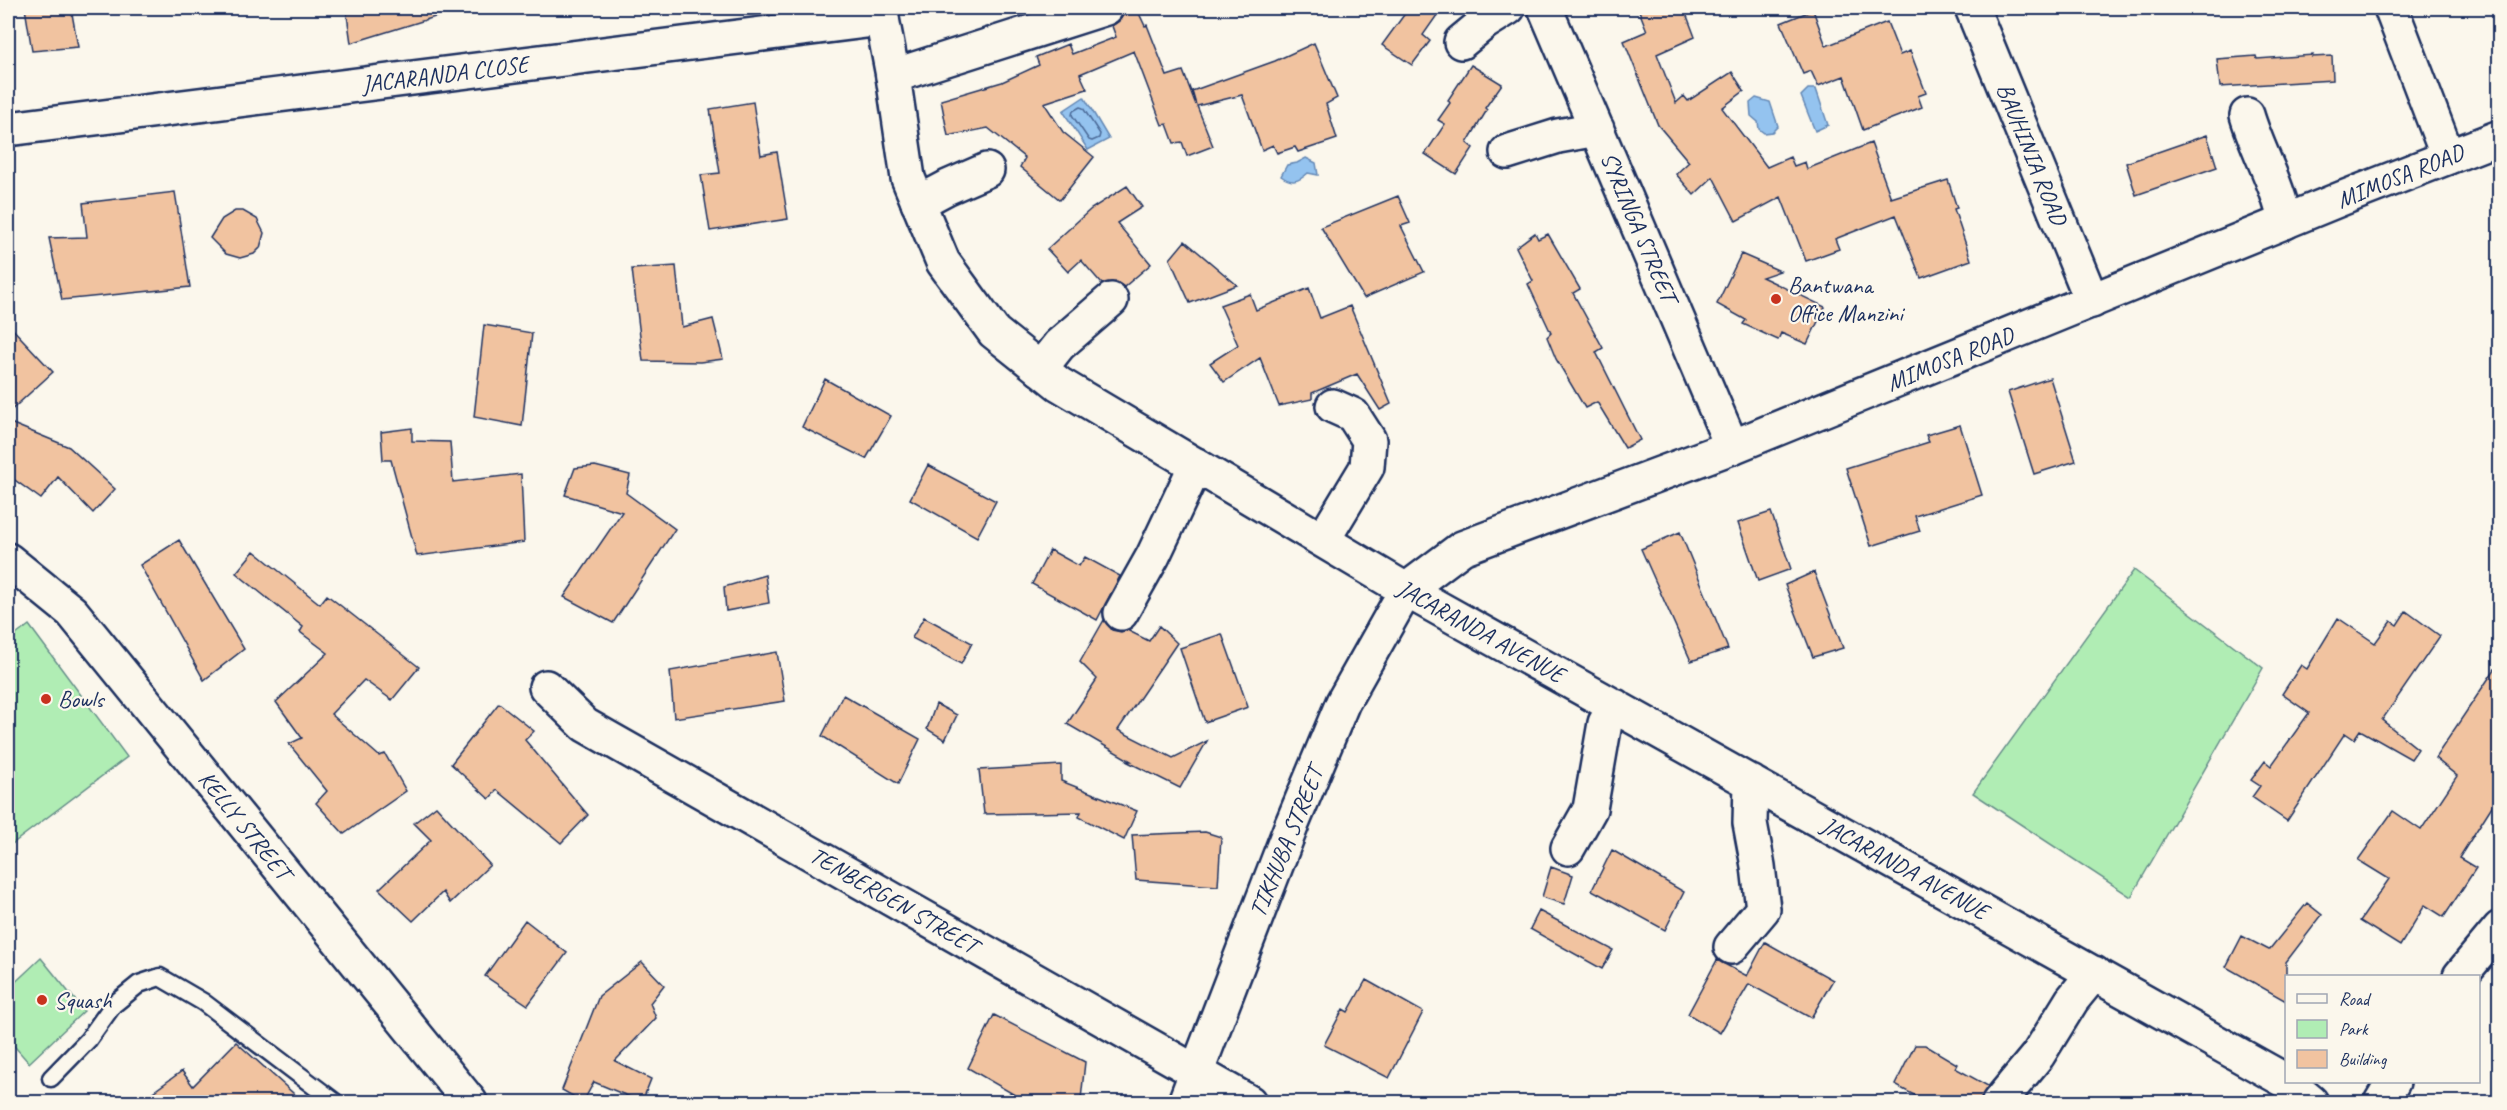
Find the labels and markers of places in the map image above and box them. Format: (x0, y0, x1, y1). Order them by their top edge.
place label: Bantwana Office Manzini (1788, 270, 1905, 328)
marker: Bantwana Office Manzini (1769, 292, 1783, 306)
place label: Bowls (58, 684, 105, 714)
marker: Bowls (39, 692, 53, 706)
place label: Squash (54, 985, 113, 1015)
marker: Squash (35, 993, 49, 1007)

